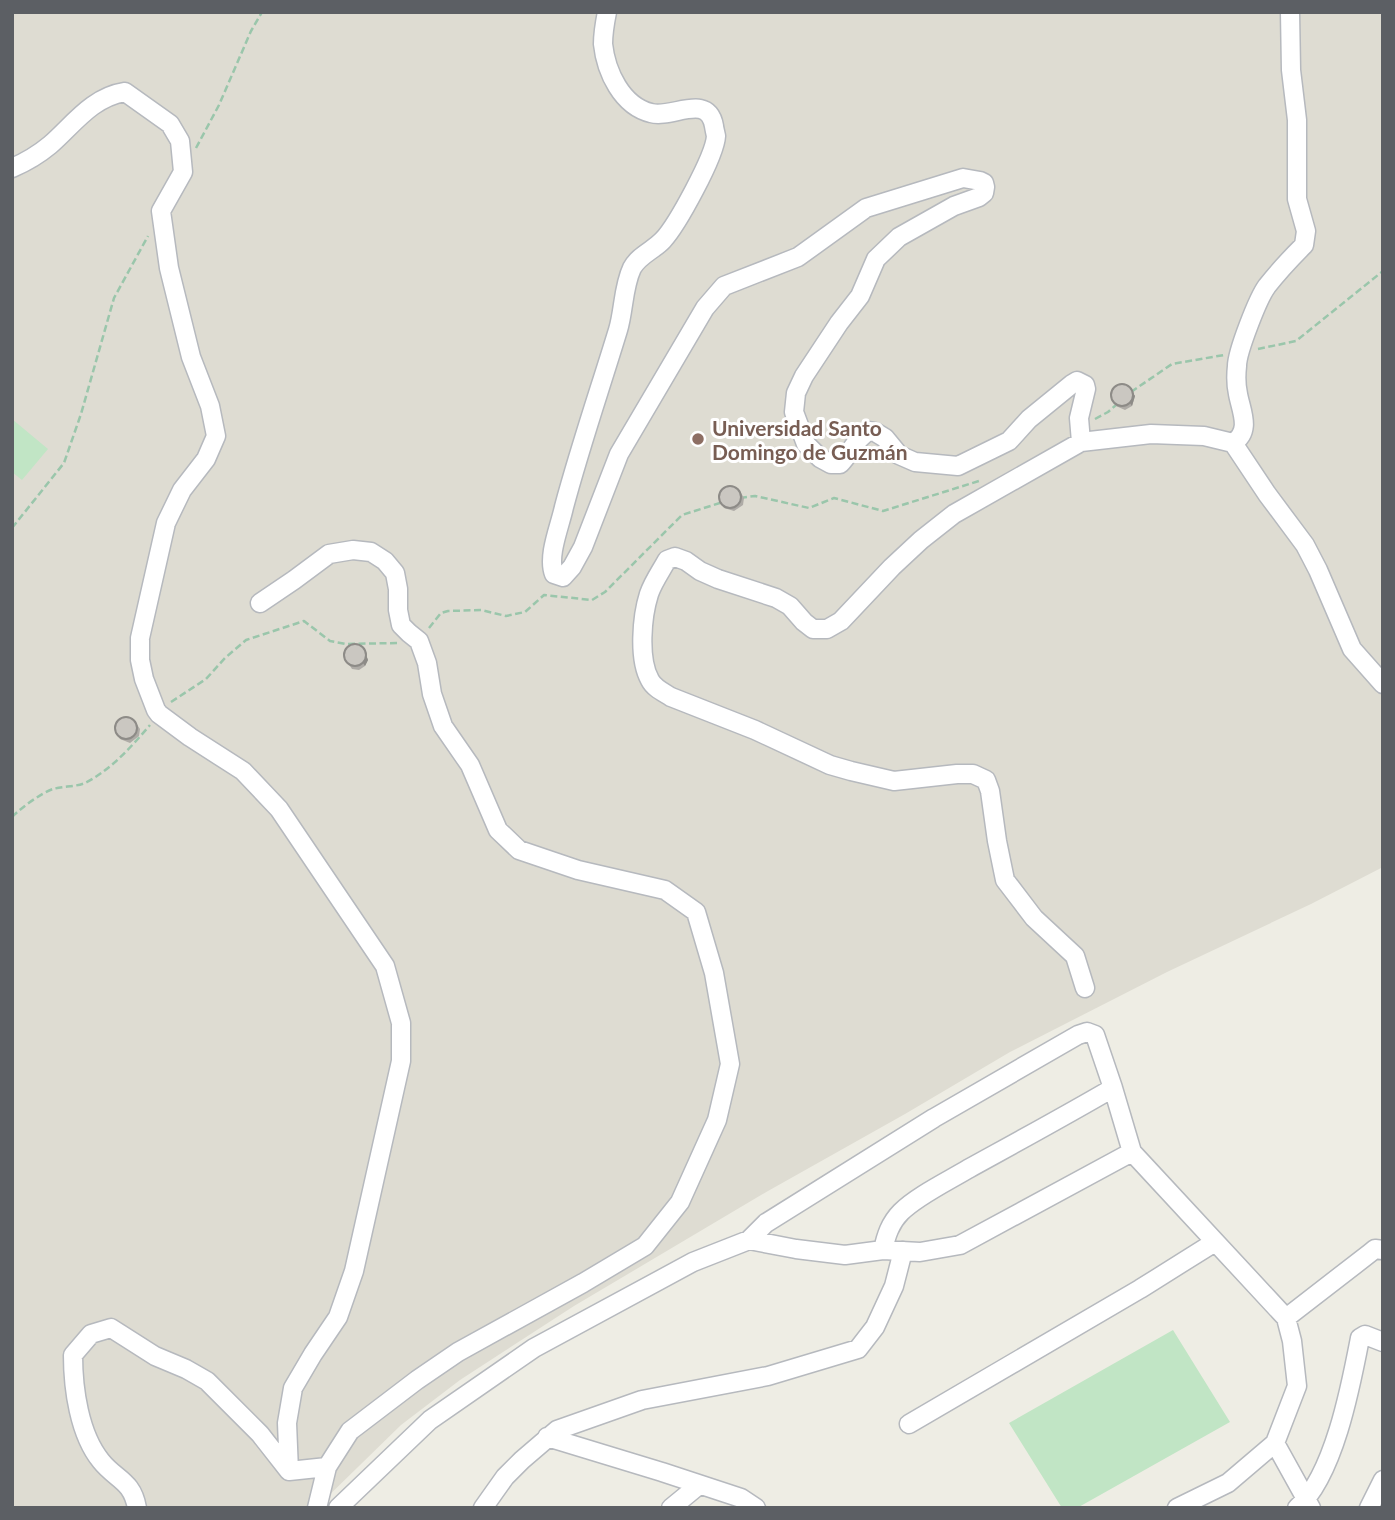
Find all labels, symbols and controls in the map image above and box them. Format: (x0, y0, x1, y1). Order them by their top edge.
place label: Universidad Santo Domingo de Guzmán (712, 415, 908, 464)
marker: Universidad Santo Domingo de Guzmán (690, 431, 706, 447)

